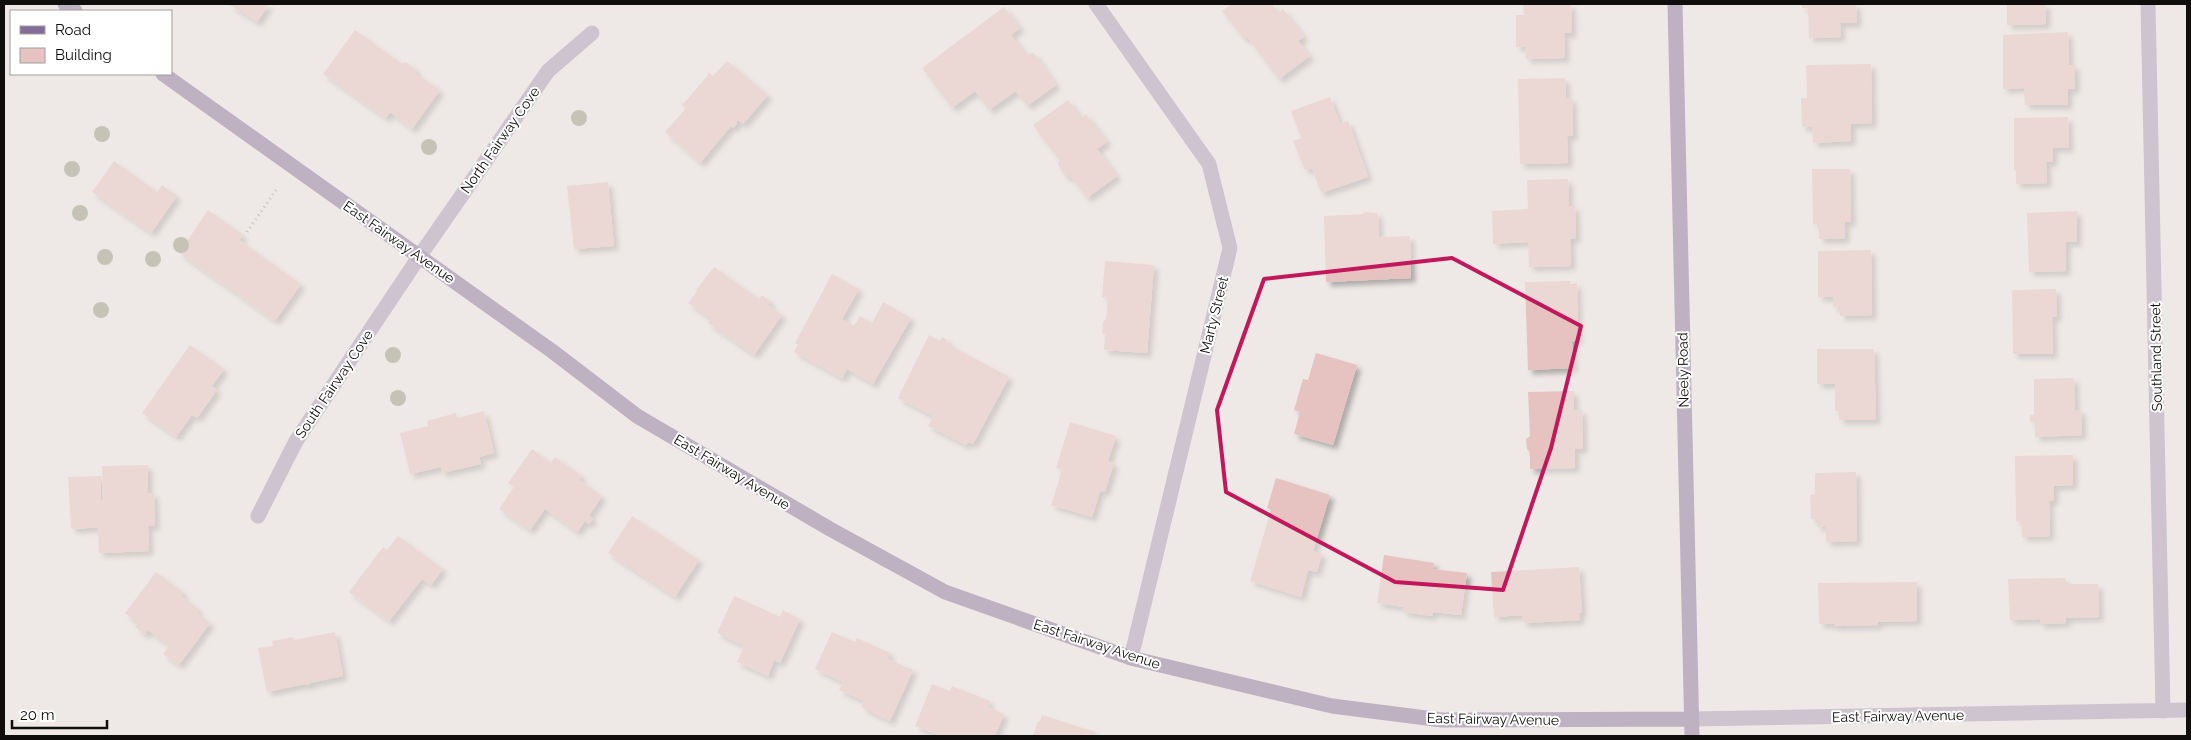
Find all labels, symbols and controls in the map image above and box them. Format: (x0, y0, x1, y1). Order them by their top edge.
legend (10, 10, 172, 75)
text: Road (55, 21, 91, 39)
text: Building (55, 46, 112, 64)
street label: North Fairway Cove (457, 84, 543, 196)
street label: East Fairway Avenue (340, 198, 458, 286)
street label: Marty Street (1197, 274, 1231, 355)
street label: Southland Street (2147, 302, 2165, 411)
street label: South Fairway Cove (292, 327, 376, 441)
street label: Neely Road (1674, 332, 1692, 408)
street label: East Fairway Avenue (671, 431, 793, 513)
street label: East Fairway Avenue (1032, 616, 1162, 672)
scale bar (12, 698, 108, 730)
text: 20 m (20, 706, 55, 724)
street label: East Fairway Avenue (1832, 707, 1964, 725)
street label: East Fairway Avenue (1427, 710, 1559, 728)

